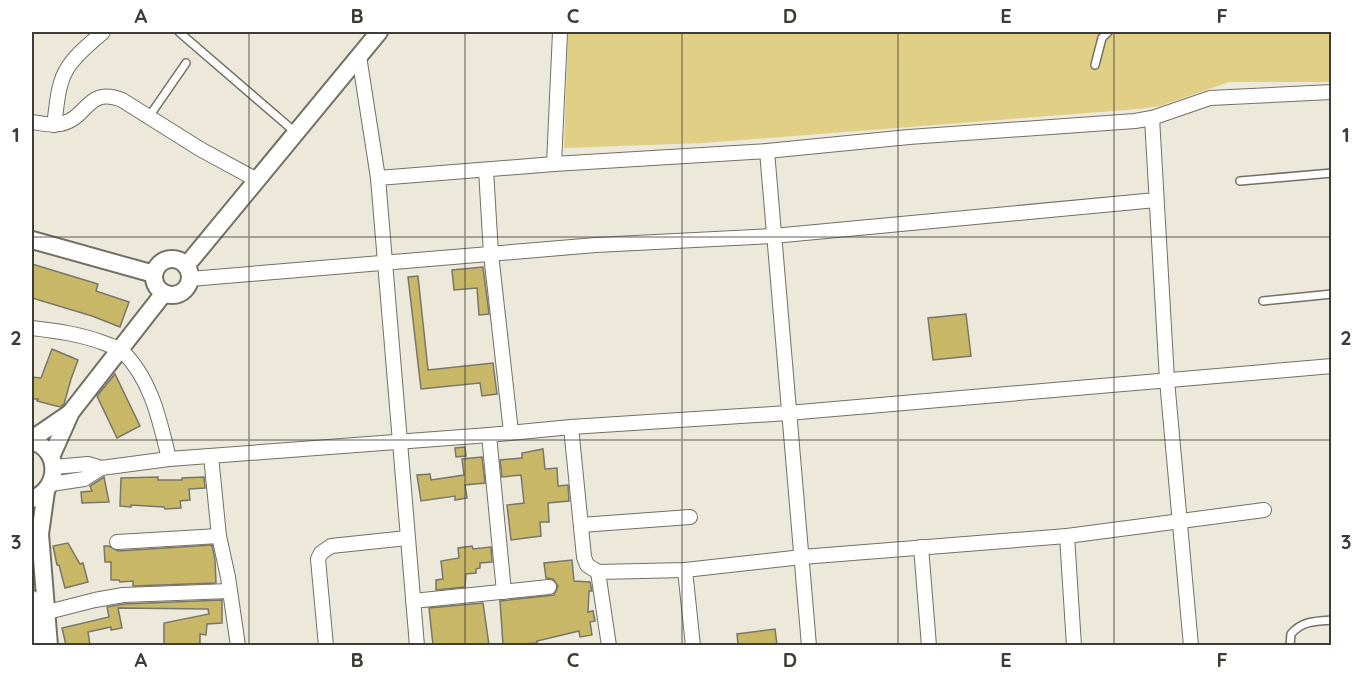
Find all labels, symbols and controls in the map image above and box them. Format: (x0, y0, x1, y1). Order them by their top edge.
text: A (135, 3, 148, 28)
text: B (350, 3, 364, 28)
text: C (567, 3, 580, 28)
text: D (783, 3, 797, 28)
text: E (1000, 3, 1012, 28)
text: F (1216, 3, 1228, 28)
text: 1 (12, 122, 20, 147)
text: 1 (1342, 122, 1350, 147)
text: 2 (10, 325, 22, 350)
text: 2 (1340, 325, 1352, 350)
text: 3 (11, 529, 21, 554)
text: 3 (1341, 529, 1351, 554)
text: A (135, 647, 148, 672)
text: B (350, 647, 364, 672)
text: C (567, 647, 580, 672)
text: D (783, 647, 797, 672)
text: E (1000, 647, 1012, 672)
text: F (1216, 647, 1228, 672)

